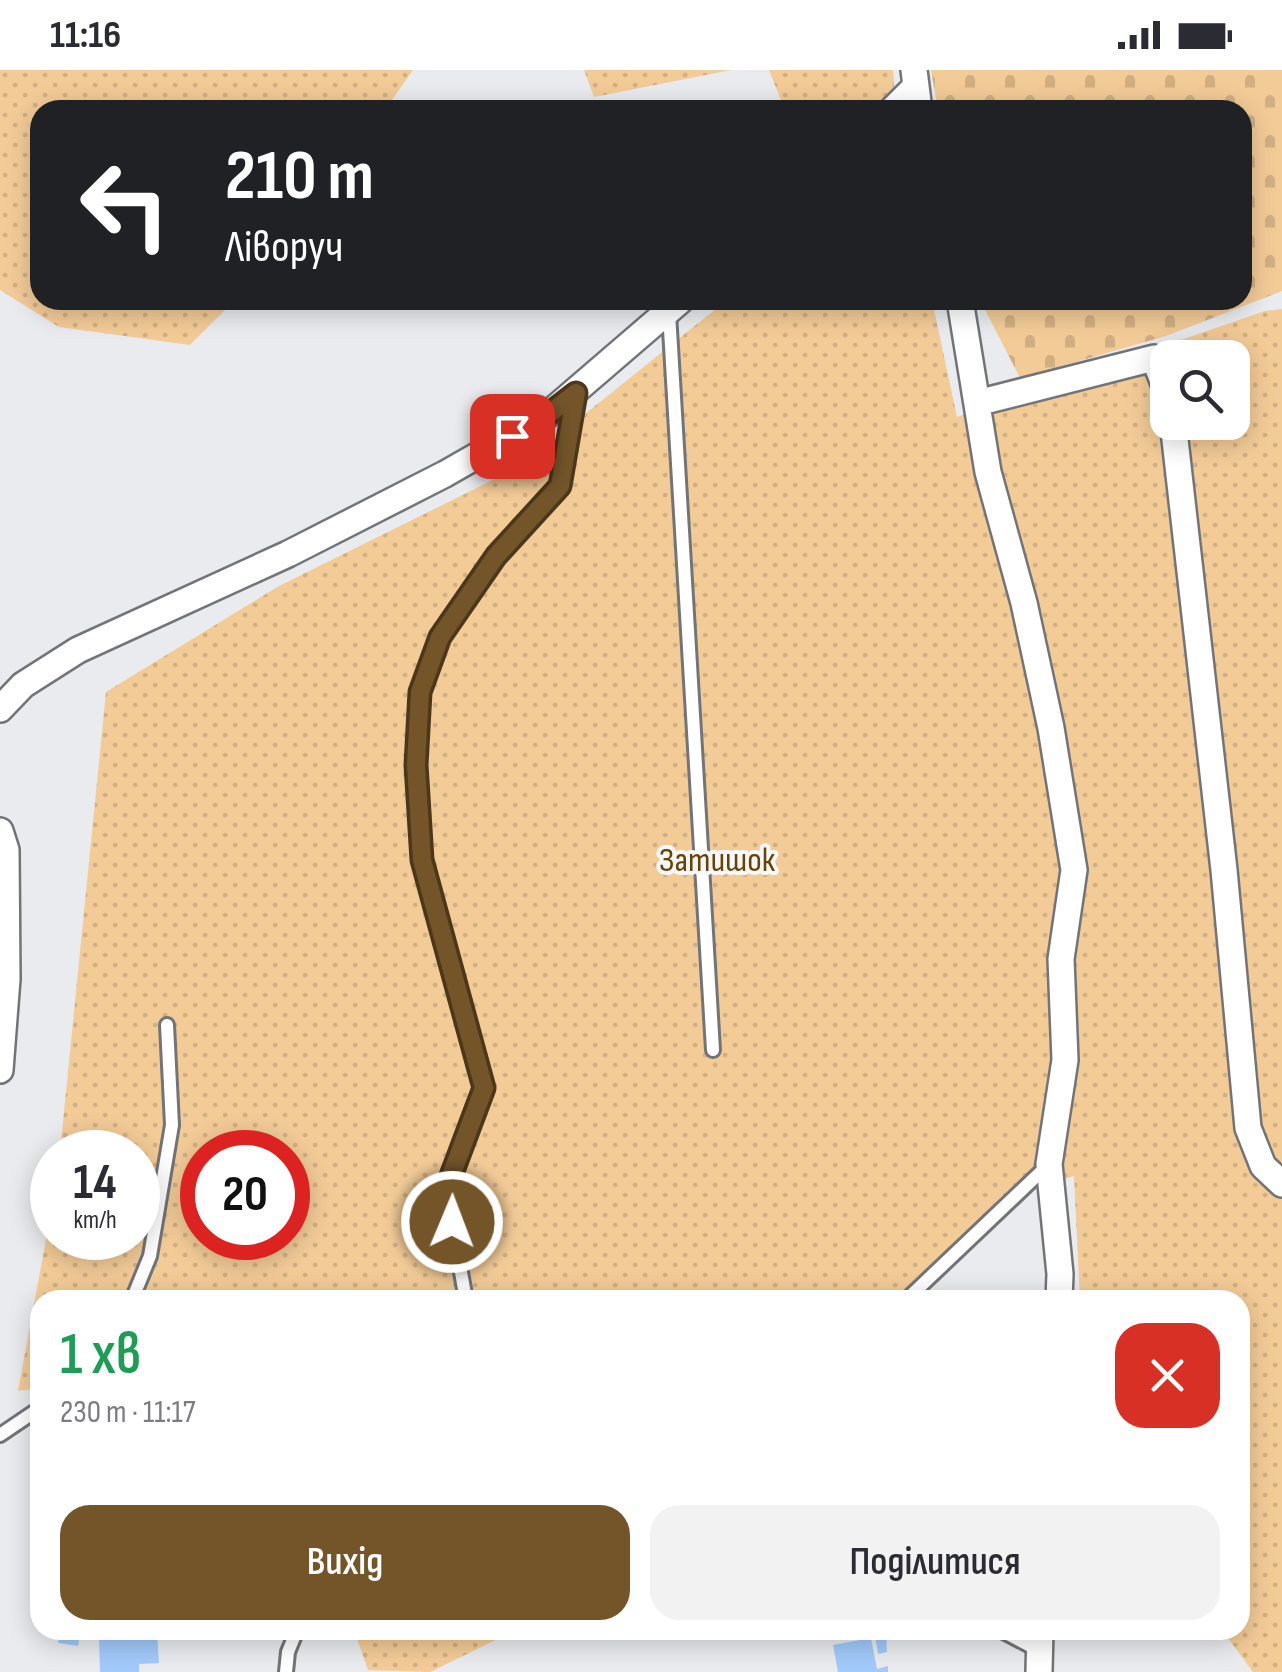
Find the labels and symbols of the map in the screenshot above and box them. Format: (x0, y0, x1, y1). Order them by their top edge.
pin (470, 394, 555, 479)
park label: Затишок (659, 839, 776, 882)
speed limit sign: 20 (180, 1130, 310, 1260)
position arrow (400, 1170, 504, 1274)

